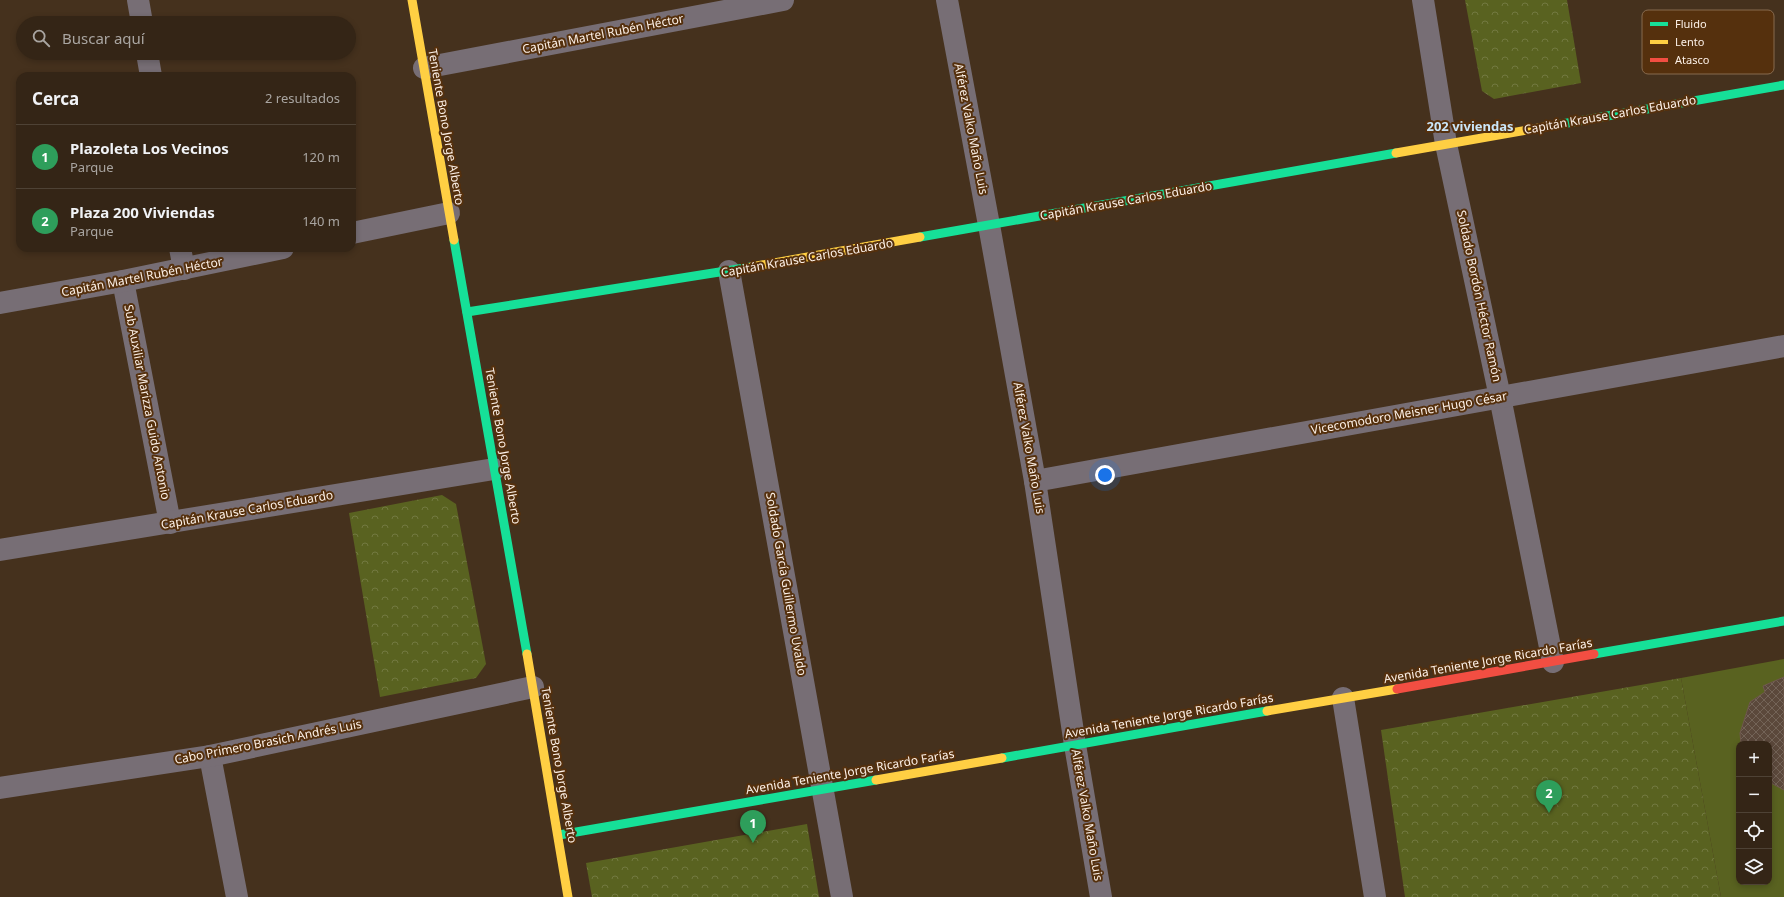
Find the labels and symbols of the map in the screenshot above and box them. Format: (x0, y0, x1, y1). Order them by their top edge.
street label: Capitán Martel Rubén Héctor (521, 10, 685, 57)
legend (1642, 10, 1774, 74)
text: Fluido (1675, 16, 1707, 31)
text: Lento (1675, 34, 1705, 49)
street label: Teniente Bono Jorge Alberto (424, 47, 469, 206)
text: Atasco (1675, 52, 1710, 67)
street label: Alférez Valko Maño Luis (950, 62, 993, 196)
street label: Capitán Krause Carlos Eduardo (1523, 91, 1697, 138)
district label: 202 viviendas (1426, 117, 1514, 135)
street label: Capitán Krause Carlos Eduardo (1039, 177, 1213, 224)
street label: Soldado Bordón Héctor Ramón (1453, 209, 1506, 383)
street label: Capitán Krause Carlos Eduardo (720, 234, 894, 281)
street label: Capitán Martel Rubén Héctor (60, 253, 224, 300)
street label: Sub Auxiliar Marizza Guido Antonio (120, 303, 175, 501)
street label: Teniente Bono Jorge Alberto (481, 366, 526, 525)
street label: Alférez Valko Maño Luis (1010, 381, 1049, 515)
street label: Vicecomodoro Meisner Hugo César (1310, 387, 1508, 438)
your location (1095, 465, 1115, 485)
street label: Capitán Krause Carlos Eduardo (160, 486, 334, 533)
street label: Soldado García Guillermo Uvaldo (762, 491, 811, 677)
street label: Avenida Teniente Jorge Ricardo Farías (1382, 634, 1594, 687)
street label: Teniente Bono Jorge Alberto (537, 685, 582, 844)
street label: Avenida Teniente Jorge Ricardo Farías (1063, 689, 1275, 742)
street label: Cabo Primero Brasich Andrés Luis (173, 715, 363, 768)
street label: Avenida Teniente Jorge Ricardo Farías (744, 745, 956, 798)
street label: Alférez Valko Maño Luis (1068, 748, 1107, 882)
pin: 2 (1536, 780, 1562, 813)
pin: 1 (740, 810, 766, 843)

